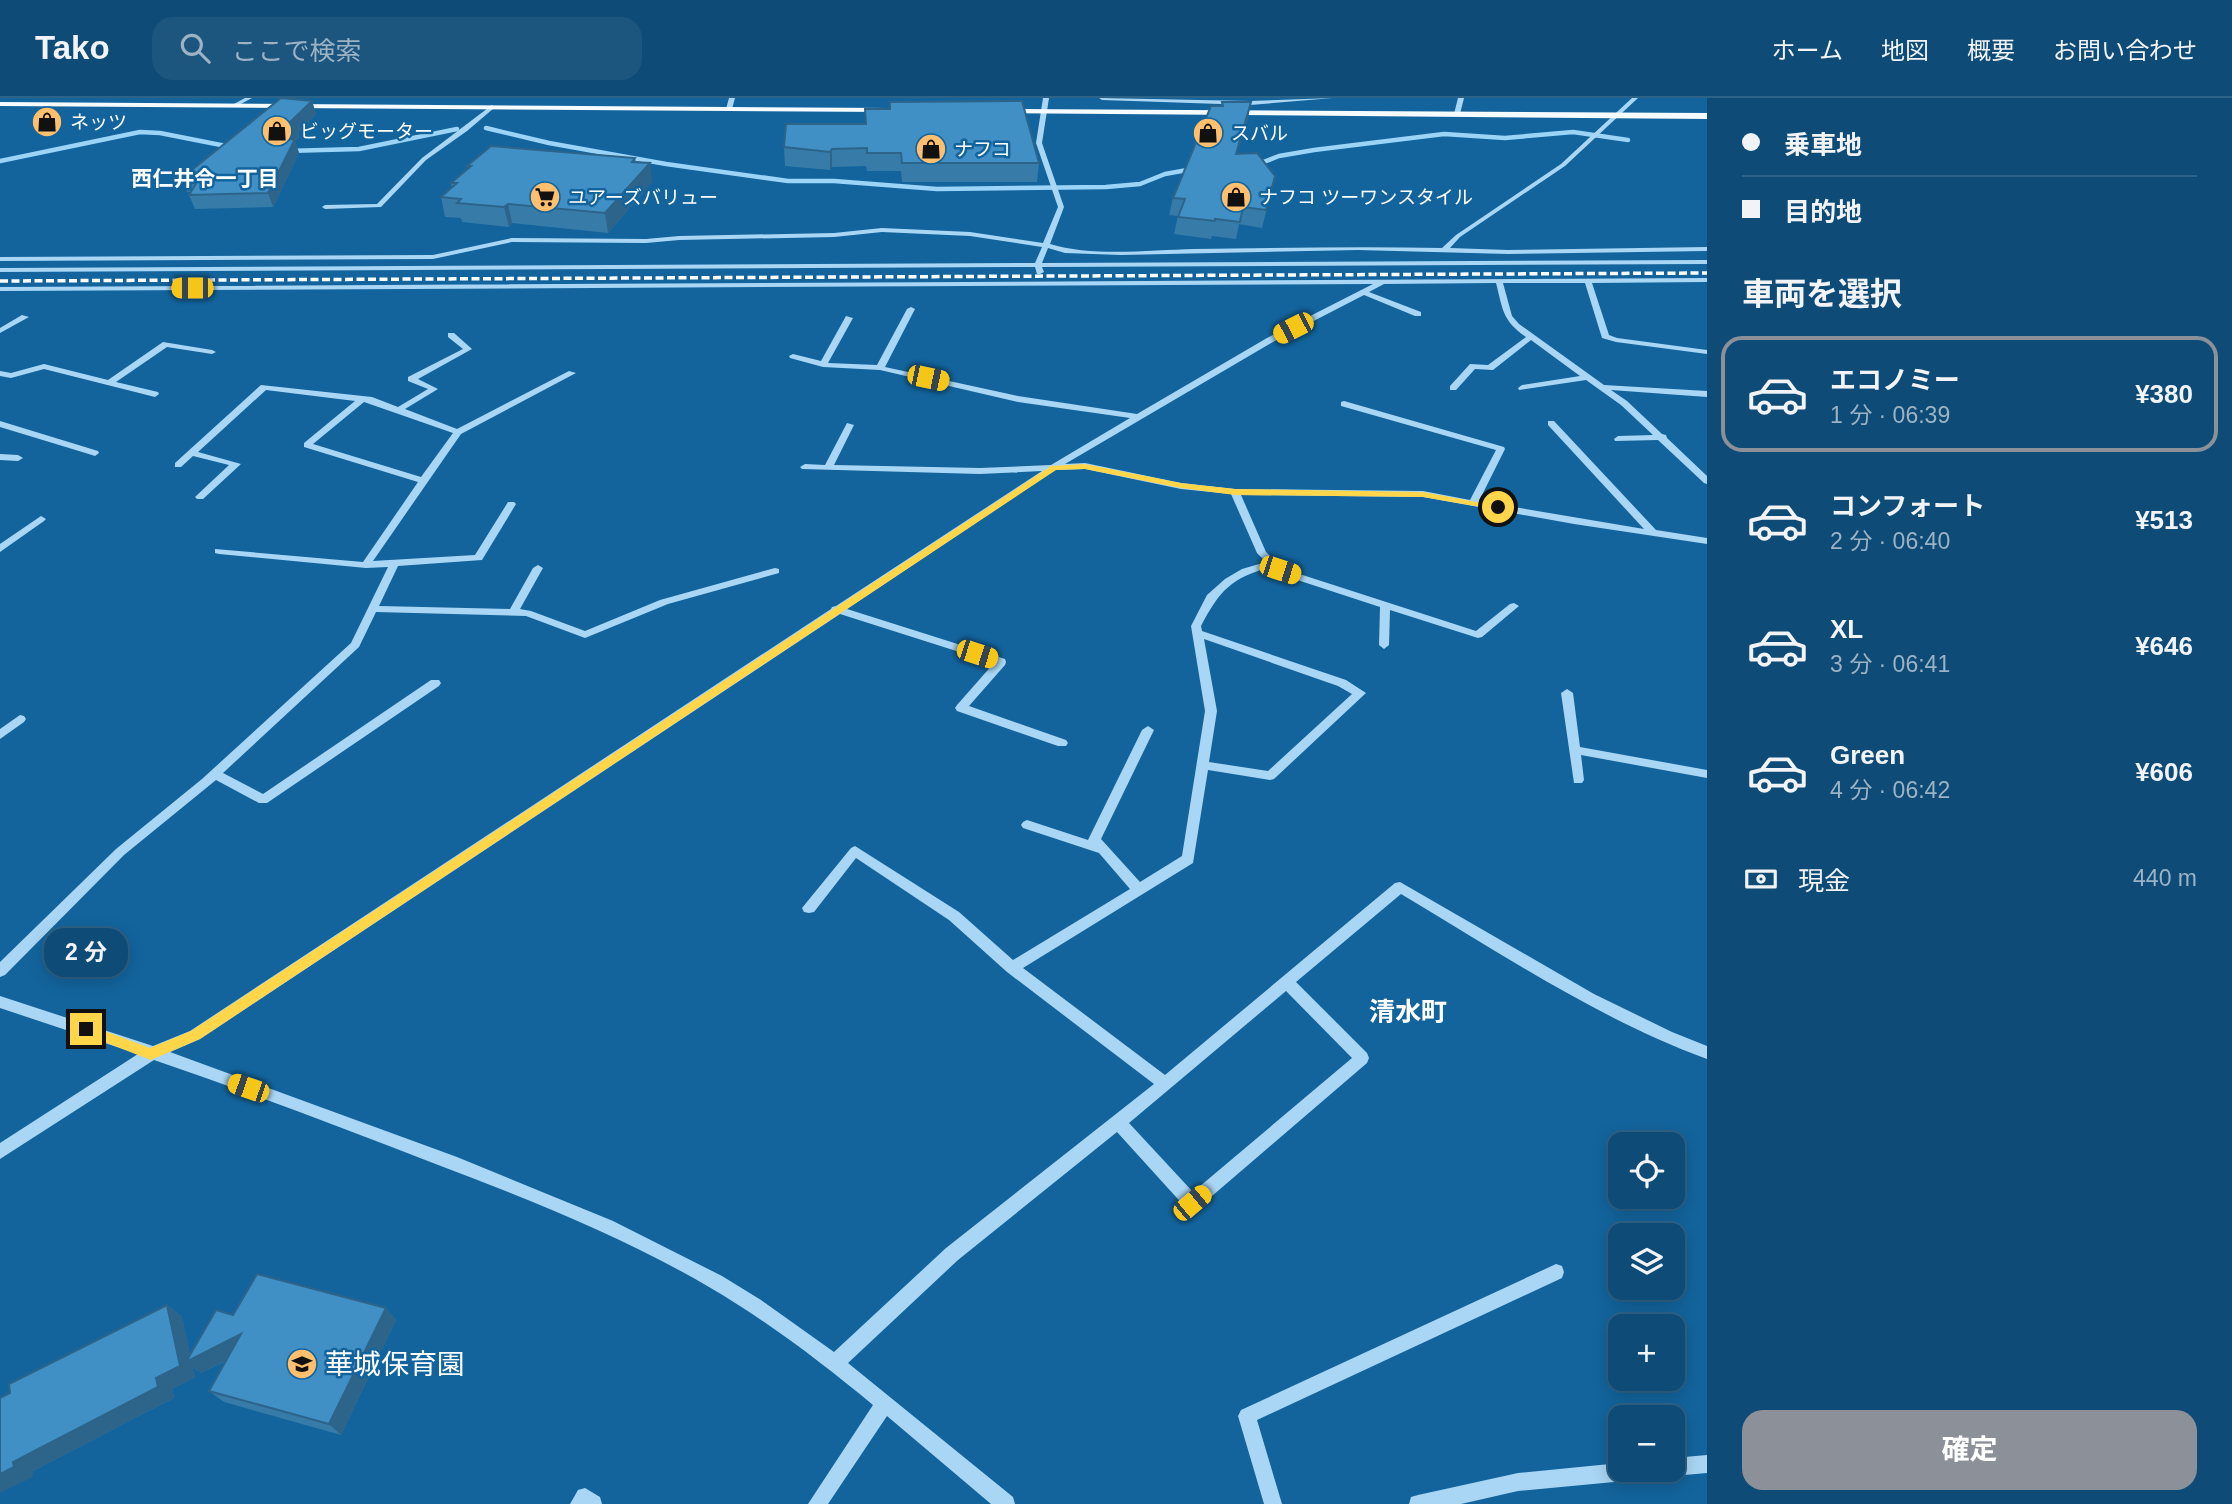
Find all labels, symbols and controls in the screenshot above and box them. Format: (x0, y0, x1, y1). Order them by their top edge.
search box (152, 17, 642, 80)
text: Tako (35, 29, 110, 66)
icon: search (176, 29, 214, 67)
text: ここで検索 (232, 36, 362, 66)
text: ホーム (1772, 37, 1843, 64)
text: 地図 (1881, 37, 1929, 64)
text: 概要 (1967, 37, 2015, 64)
text: お問い合わせ (2053, 37, 2197, 64)
shop icon: ネッツ (30, 105, 64, 139)
place label: ネッツ (70, 112, 127, 133)
shop icon: ビッグモーター (260, 114, 294, 148)
shop icon: スバル (1191, 116, 1225, 150)
place label: ビッグモーター (300, 121, 433, 142)
place label: スバル (1231, 123, 1288, 144)
text: 乗車地 (1784, 130, 1862, 160)
shop icon: ナフコ (914, 132, 948, 166)
place label: ナフコ (954, 139, 1011, 160)
district label: 西仁井令一丁目 (132, 167, 279, 190)
supermarket icon: ユアーズバリュー (528, 180, 562, 214)
shop icon: ナフコ ツーワンスタイル (1219, 180, 1253, 214)
place label: ユアーズバリュー (568, 187, 718, 208)
place label: ナフコ ツーワンスタイル (1259, 187, 1473, 208)
text: 目的地 (1784, 197, 1862, 227)
text: 車両を選択 (1742, 276, 1902, 312)
car (172, 278, 214, 299)
car (1270, 309, 1317, 347)
car (906, 363, 951, 393)
icon: car (1746, 363, 1809, 426)
text: エコノミー (1830, 365, 1960, 395)
text: ¥380 (2135, 379, 2193, 409)
text: 1 分 · 06:39 (1830, 402, 1950, 428)
icon: car (1746, 489, 1809, 552)
route start (1482, 491, 1514, 523)
text: コンフォート (1830, 491, 1985, 521)
text: ¥513 (2135, 505, 2193, 535)
text: 2 分 · 06:40 (1830, 528, 1950, 554)
car (1257, 554, 1304, 586)
text: XL (1830, 614, 1863, 644)
icon: car (1746, 615, 1809, 678)
text: ¥646 (2135, 631, 2193, 661)
car (954, 638, 1001, 670)
text: 3 分 · 06:41 (1830, 651, 1950, 677)
text: Green (1830, 740, 1905, 770)
icon: car (1746, 741, 1809, 804)
text: ¥606 (2135, 757, 2193, 787)
text: 4 分 · 06:42 (1830, 777, 1950, 803)
icon: cash (1742, 860, 1780, 898)
text: 440 m (2133, 865, 2197, 891)
text: 現金 (1798, 866, 1850, 896)
callout: 2 分 (44, 928, 128, 976)
text: 2 分 (65, 939, 107, 965)
district label: 清水町 (1369, 997, 1447, 1027)
route end (70, 1013, 102, 1045)
car (225, 1071, 272, 1105)
map controls (1608, 1132, 1685, 1482)
button: locate (1608, 1132, 1685, 1209)
car (1170, 1181, 1215, 1225)
button: layers (1608, 1223, 1685, 1300)
button: + (1608, 1314, 1685, 1391)
school or university icon: 華城保育園 (285, 1347, 319, 1381)
place label: 華城保育園 (325, 1349, 465, 1380)
button: − (1608, 1405, 1685, 1482)
button: 確定 (1742, 1410, 2197, 1490)

